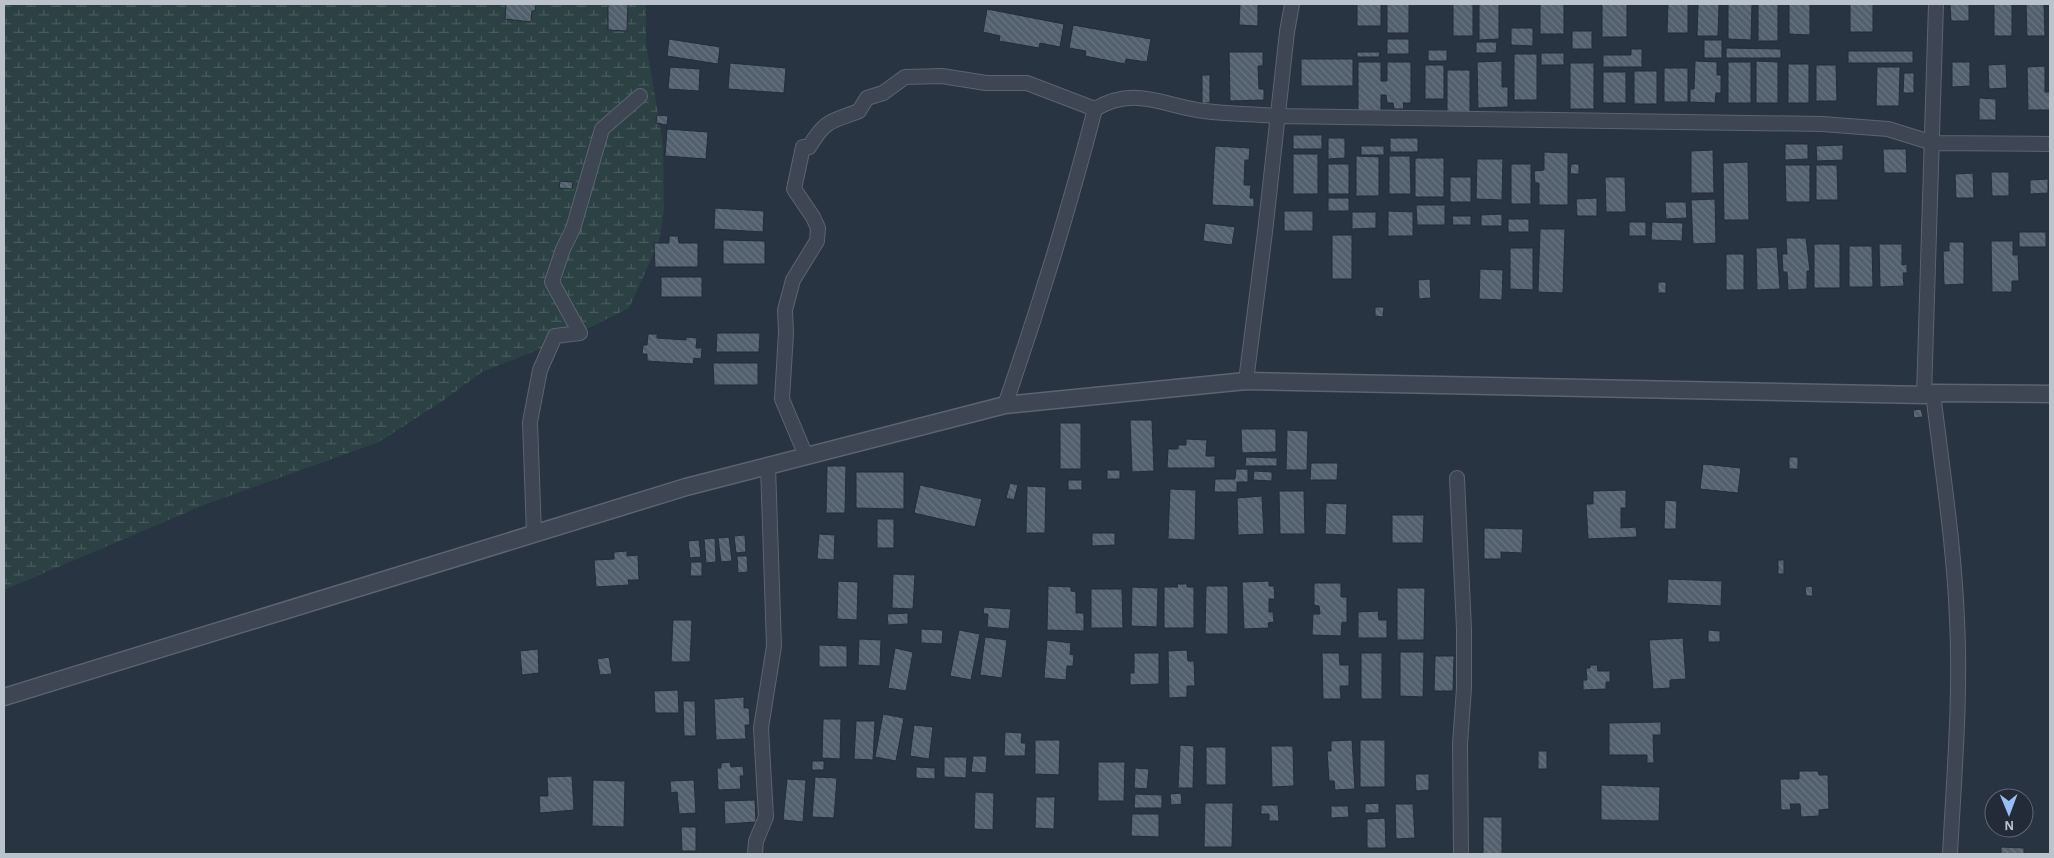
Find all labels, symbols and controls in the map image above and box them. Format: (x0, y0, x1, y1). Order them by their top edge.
north arrow (1984, 788, 2034, 838)
text: N (2004, 818, 2014, 832)

